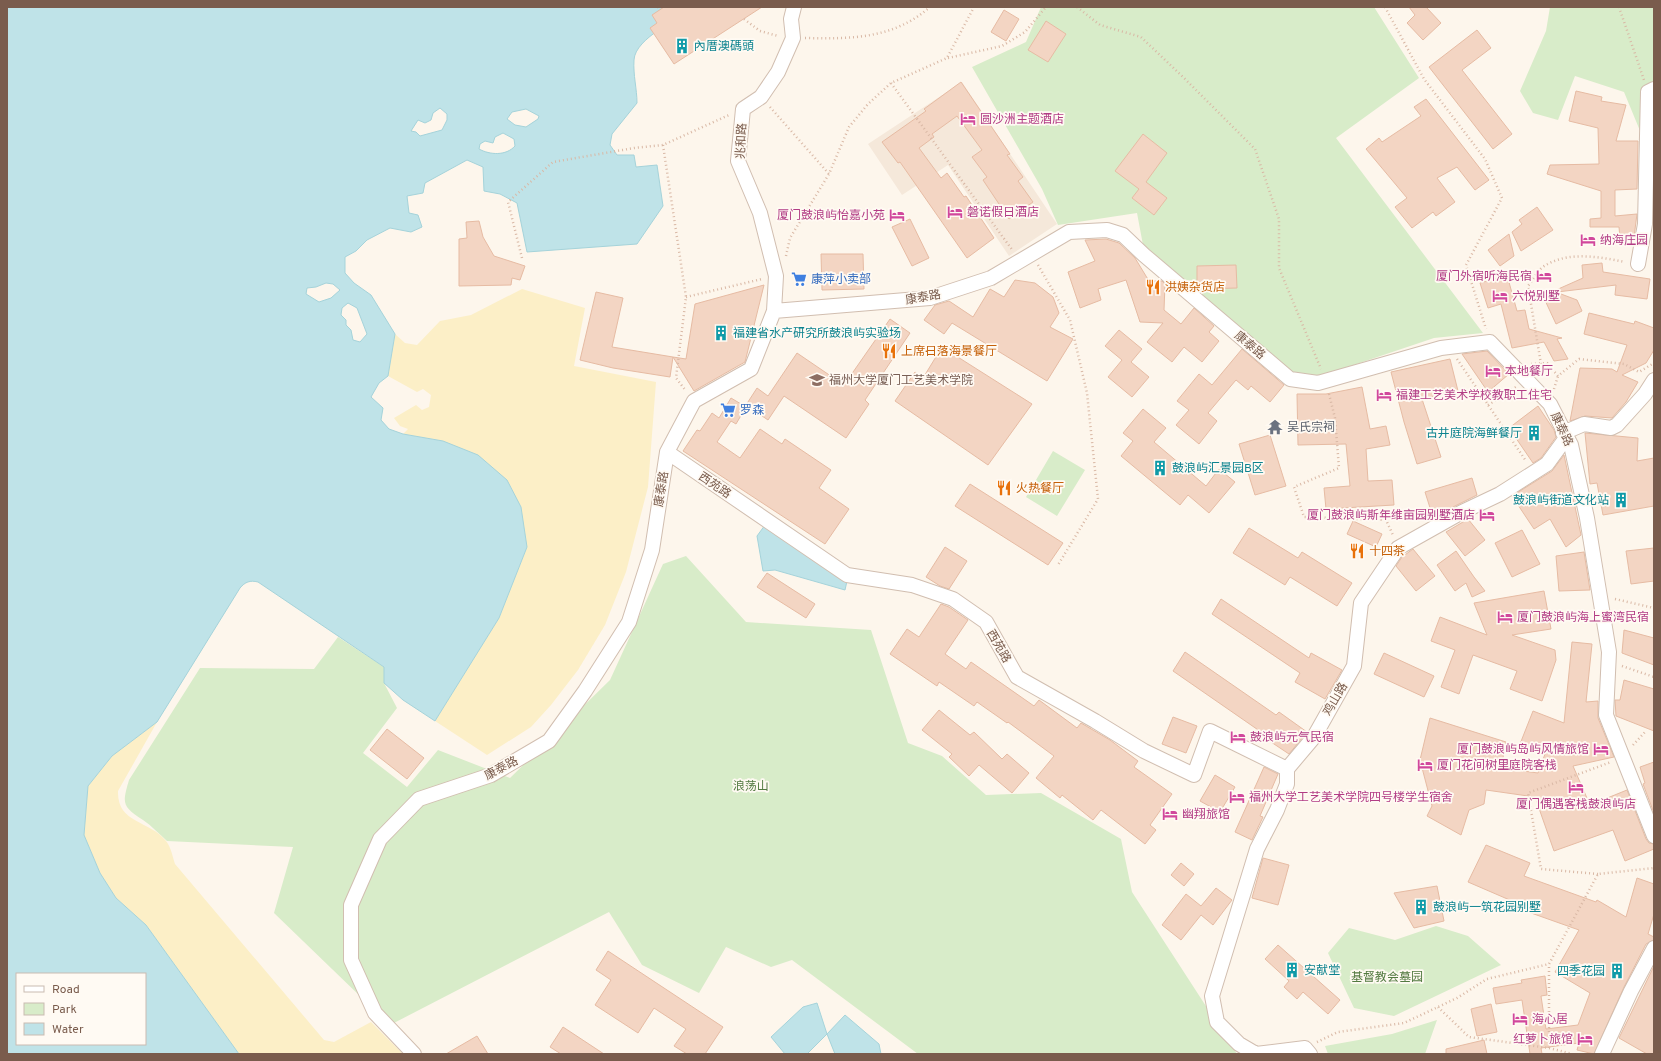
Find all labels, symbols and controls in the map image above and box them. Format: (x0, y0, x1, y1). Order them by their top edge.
building icon: 內厝澳碼頭 (673, 37, 691, 55)
place label: 內厝澳碼頭 (694, 39, 754, 55)
hotel icon: 圆沙洲主题酒店 (959, 110, 977, 128)
place label: 圆沙洲主题酒店 (980, 112, 1064, 128)
street label: 兆和路 (733, 123, 751, 159)
hotel icon: 磐诺假日酒店 (946, 203, 964, 221)
place label: 磐诺假日酒店 (967, 205, 1039, 221)
hotel icon: 厦门鼓浪屿怡嘉小苑 (888, 206, 906, 224)
place label: 厦门鼓浪屿怡嘉小苑 (777, 208, 885, 224)
hotel icon: 纳海庄园 (1579, 231, 1597, 249)
place label: 纳海庄园 (1600, 233, 1648, 249)
hotel icon: 厦门外宿听海民宿 (1535, 267, 1553, 285)
place label: 厦门外宿听海民宿 (1436, 269, 1532, 285)
supermarket icon: 康萍小卖部 (790, 270, 808, 288)
place label: 康萍小卖部 (811, 272, 871, 288)
restaurant icon: 洪姨杂货店 (1144, 278, 1162, 296)
place label: 洪姨杂货店 (1165, 280, 1225, 296)
street label: 康泰路 (904, 287, 942, 309)
hotel icon: 六悦别墅 (1491, 287, 1509, 305)
place label: 六悦别墅 (1512, 289, 1560, 305)
building icon: 福建省水产研究所鼓浪屿实验场 (712, 324, 730, 342)
place label: 福建省水产研究所鼓浪屿实验场 (733, 326, 901, 342)
street label: 康泰路 (1230, 328, 1268, 363)
restaurant icon: 上席·日落海景餐厅 (880, 342, 898, 360)
place label: 上席·日落海景餐厅 (901, 344, 997, 360)
hotel icon: 本地餐厅 (1484, 362, 1502, 380)
place label: 本地餐厅 (1505, 364, 1553, 380)
school or university icon: 福州大学厦门工艺美术学院 (808, 371, 826, 389)
place label: 福州大学厦门工艺美术学院 (829, 373, 973, 389)
hotel icon: 福建工艺美术学校教职工住宅 (1375, 386, 1393, 404)
place label: 福建工艺美术学校教职工住宅 (1396, 388, 1552, 404)
supermarket icon: 罗森 (719, 401, 737, 419)
place label: 罗森 (740, 403, 764, 419)
street label: 康泰路 (1546, 410, 1576, 449)
temple icon: 吴氏宗祠 (1266, 418, 1284, 436)
place label: 吴氏宗祠 (1287, 420, 1335, 436)
building icon: 古井庭院海鲜餐厅 (1525, 424, 1543, 442)
place label: 古井庭院海鲜餐厅 (1426, 426, 1522, 442)
building icon: 鼓浪屿汇景园B区 (1151, 459, 1169, 477)
place label: 鼓浪屿汇景园B区 (1172, 461, 1264, 477)
street label: 西苑路 (695, 469, 734, 503)
street label: 康泰路 (651, 470, 673, 508)
restaurant icon: 火热餐厅 (995, 479, 1013, 497)
place label: 火热餐厅 (1016, 481, 1064, 497)
building icon: 鼓浪屿街道文化站 (1612, 491, 1630, 509)
place label: 鼓浪屿街道文化站 (1513, 493, 1609, 509)
hotel icon: 厦门鼓浪屿斯年维亩园别墅酒店 (1478, 506, 1496, 524)
place label: 厦门鼓浪屿斯年维亩园别墅酒店 (1307, 508, 1475, 524)
restaurant icon: 十四茶 (1348, 542, 1366, 560)
place label: 十四茶 (1369, 544, 1405, 560)
hotel icon: 厦门鼓浪屿海上蜜湾民宿 (1496, 608, 1514, 626)
place label: 厦门鼓浪屿海上蜜湾民宿 (1517, 610, 1649, 626)
street label: 西苑路 (982, 627, 1014, 666)
street label: 鸡山路 (1320, 680, 1352, 719)
hotel icon: 鼓浪屿元气民宿 (1229, 728, 1247, 746)
place label: 鼓浪屿元气民宿 (1250, 730, 1334, 746)
hotel icon: 厦门鼓浪屿岛屿风情旅馆 (1592, 740, 1610, 758)
place label: 厦门鼓浪屿岛屿风情旅馆 (1457, 742, 1589, 758)
street label: 康泰路 (482, 753, 521, 784)
hotel icon: 厦门花间树里庭院客栈 (1416, 756, 1434, 774)
place label: 厦门花间树里庭院客栈 (1437, 758, 1557, 774)
hotel icon: 厦门偶遇客栈鼓浪屿店 (1567, 778, 1585, 796)
park label: 浪荡山 (733, 779, 769, 795)
hotel icon: 福州大学工艺美术学院四号楼学生宿舍 (1228, 788, 1246, 806)
place label: 福州大学工艺美术学院四号楼学生宿舍 (1249, 790, 1453, 806)
place label: 厦门偶遇客栈鼓浪屿店 (1516, 797, 1636, 813)
hotel icon: 幽翔旅馆 (1161, 805, 1179, 823)
place label: 幽翔旅馆 (1182, 807, 1230, 823)
building icon: 鼓浪屿一筑花园别墅 (1412, 898, 1430, 916)
place label: 鼓浪屿一筑花园别墅 (1433, 900, 1541, 916)
building icon: 安献堂 (1283, 961, 1301, 979)
building icon: 四季花园 (1608, 962, 1626, 980)
place label: 安献堂 (1304, 963, 1340, 979)
place label: 四季花园 (1557, 964, 1605, 980)
park label: 基督教会墓园 (1351, 970, 1423, 986)
legend (16, 973, 146, 1045)
text: Road (52, 982, 80, 998)
text: Park (52, 1002, 77, 1018)
hotel icon: 海心居 (1511, 1010, 1529, 1028)
place label: 海心居 (1532, 1012, 1568, 1028)
text: Water (52, 1022, 84, 1038)
hotel icon: 红萝卜旅馆 (1576, 1030, 1594, 1048)
place label: 红萝卜旅馆 (1513, 1032, 1573, 1048)

